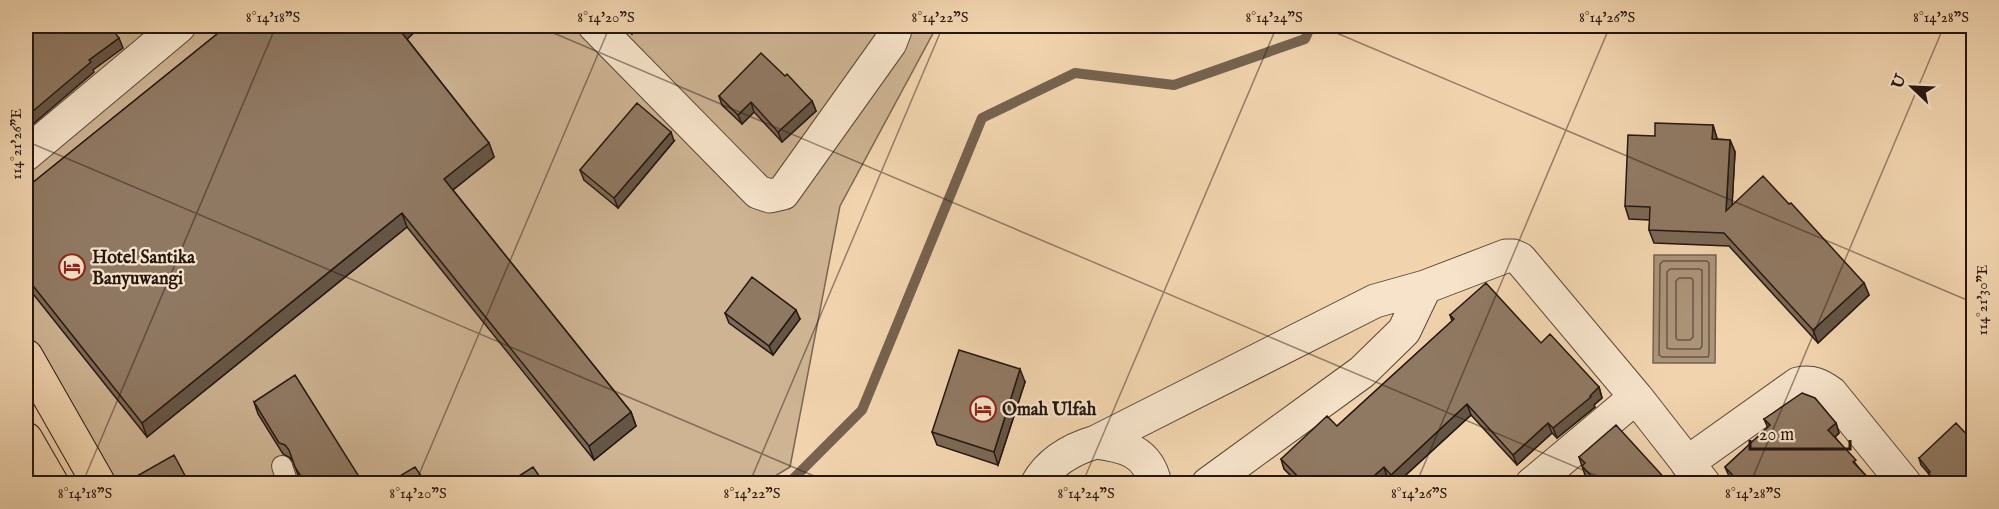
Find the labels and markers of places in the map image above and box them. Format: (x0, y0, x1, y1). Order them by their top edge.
place label: Hotel Santika Banyuwangi (92, 247, 196, 291)
hotel icon: Hotel Santika Banyuwangi (57, 252, 87, 282)
hotel icon: Omah Ulfah (968, 394, 998, 424)
place label: Omah Ulfah (1002, 399, 1097, 422)

